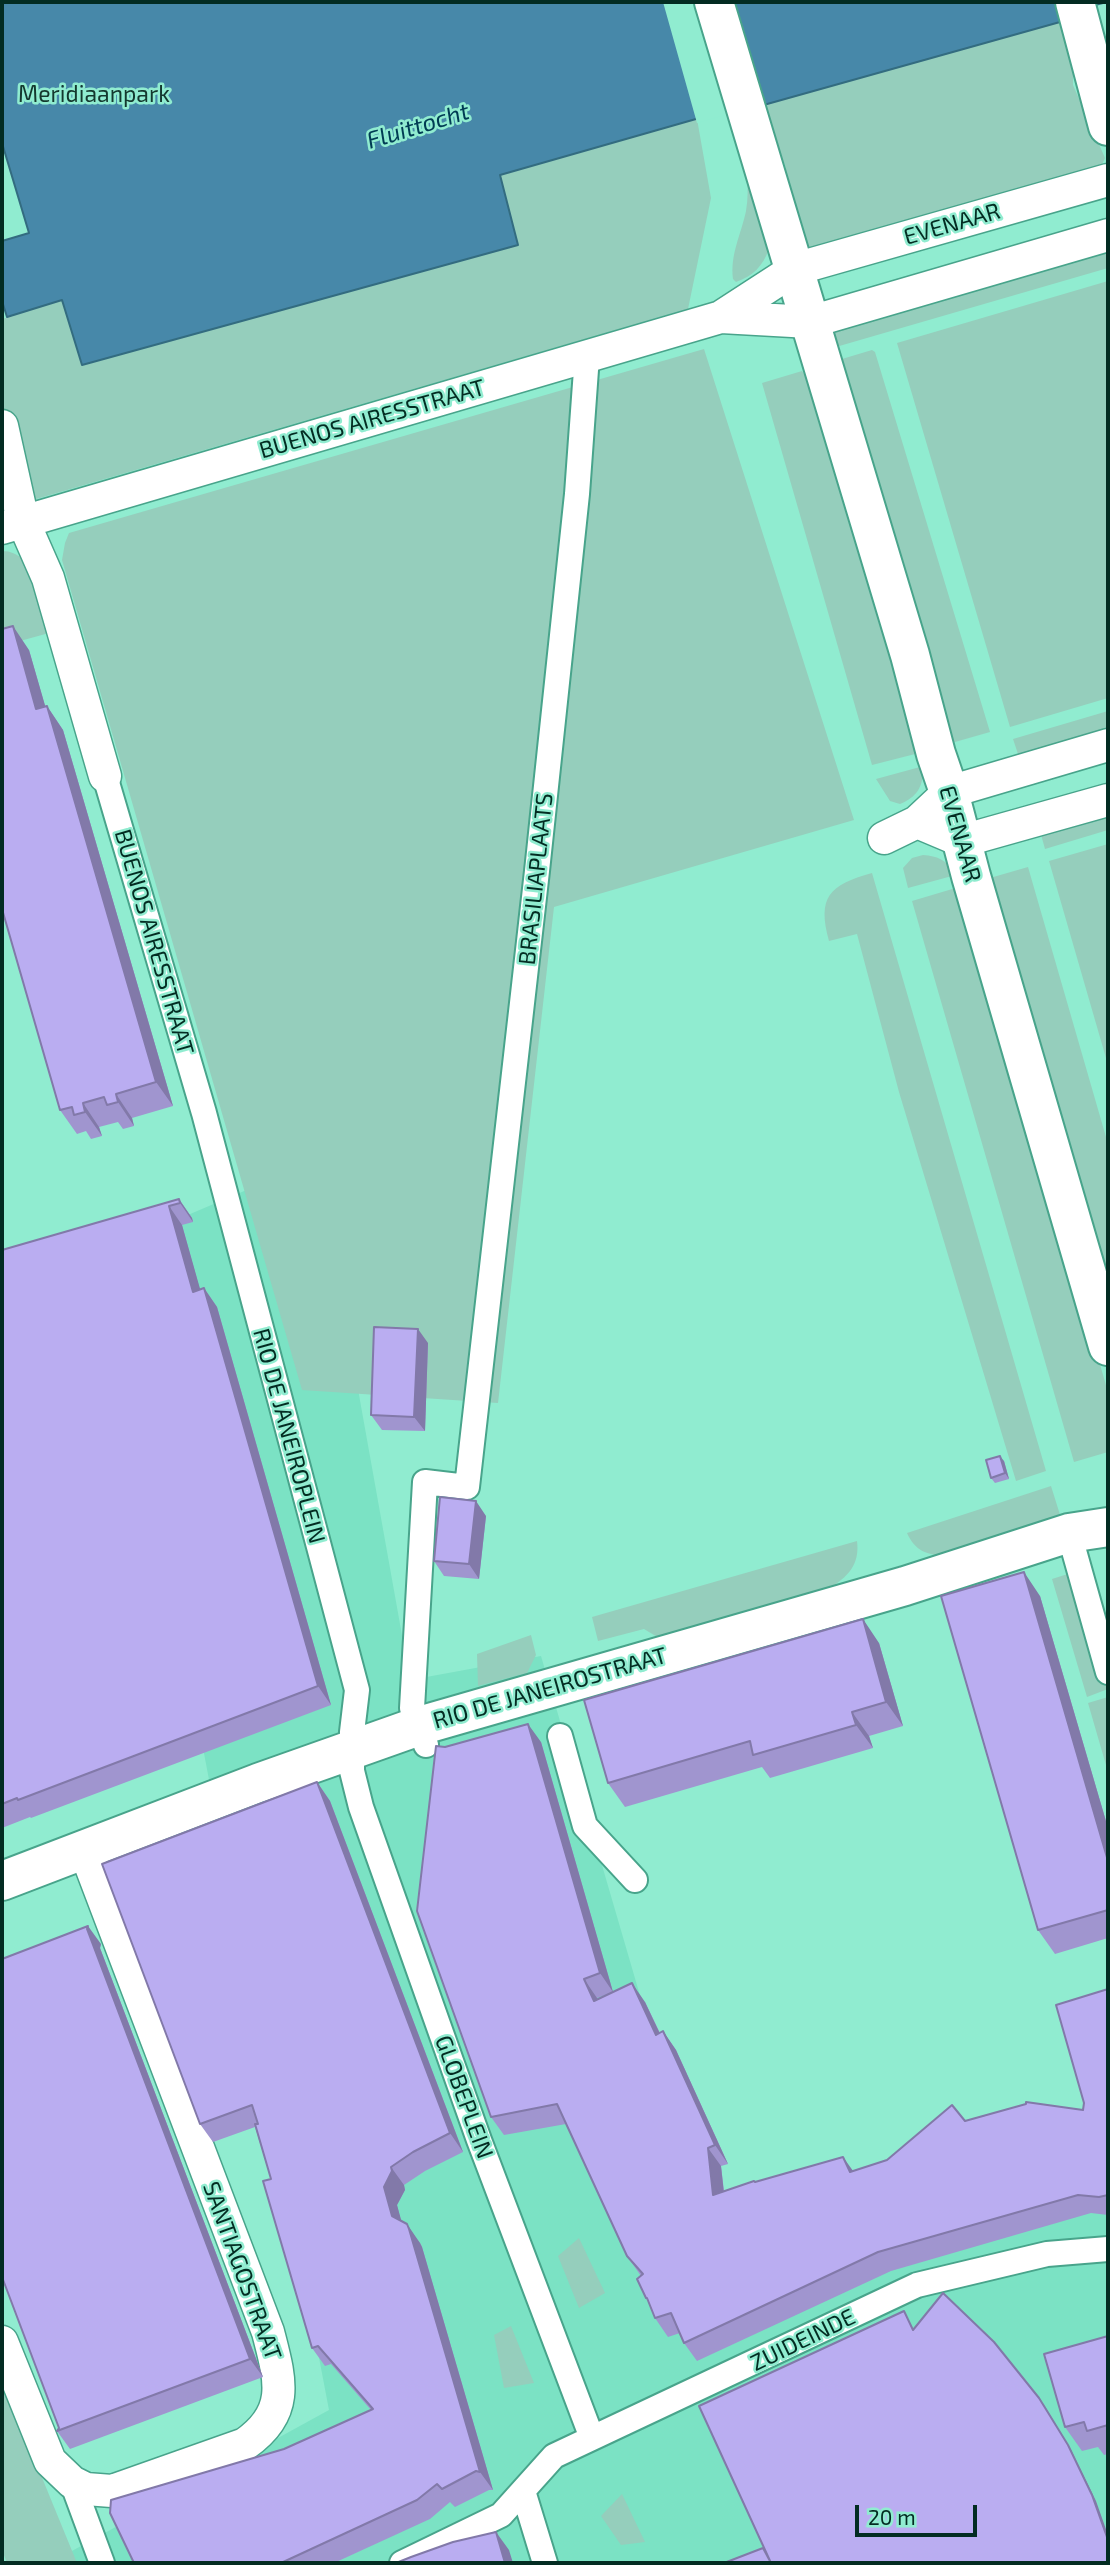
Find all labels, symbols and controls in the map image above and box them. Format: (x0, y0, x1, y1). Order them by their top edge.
park label: Meridiaanpark (18, 80, 170, 108)
water label: Fluittocht (363, 97, 473, 155)
street label: EVENAAR (901, 197, 1003, 251)
street label: BUENOS AIRESSTRAAT (256, 374, 488, 464)
street label: EVENAAR (933, 783, 987, 885)
street label: BRASILIAPLAATS (513, 792, 559, 966)
street label: BUENOS AIRESSTRAAT (109, 826, 199, 1058)
street label: RIO DE JANEIROPLEIN (247, 1326, 331, 1546)
street label: RIO DE JANEIROSTRAAT (430, 1641, 670, 1735)
street label: GLOBEPLEIN (429, 2032, 499, 2162)
street label: SANTIAGOSTRAAT (197, 2178, 287, 2364)
street label: ZUIDEINDE (746, 2303, 860, 2377)
scale bar (858, 2492, 981, 2536)
text: 20 m (868, 2504, 916, 2529)

